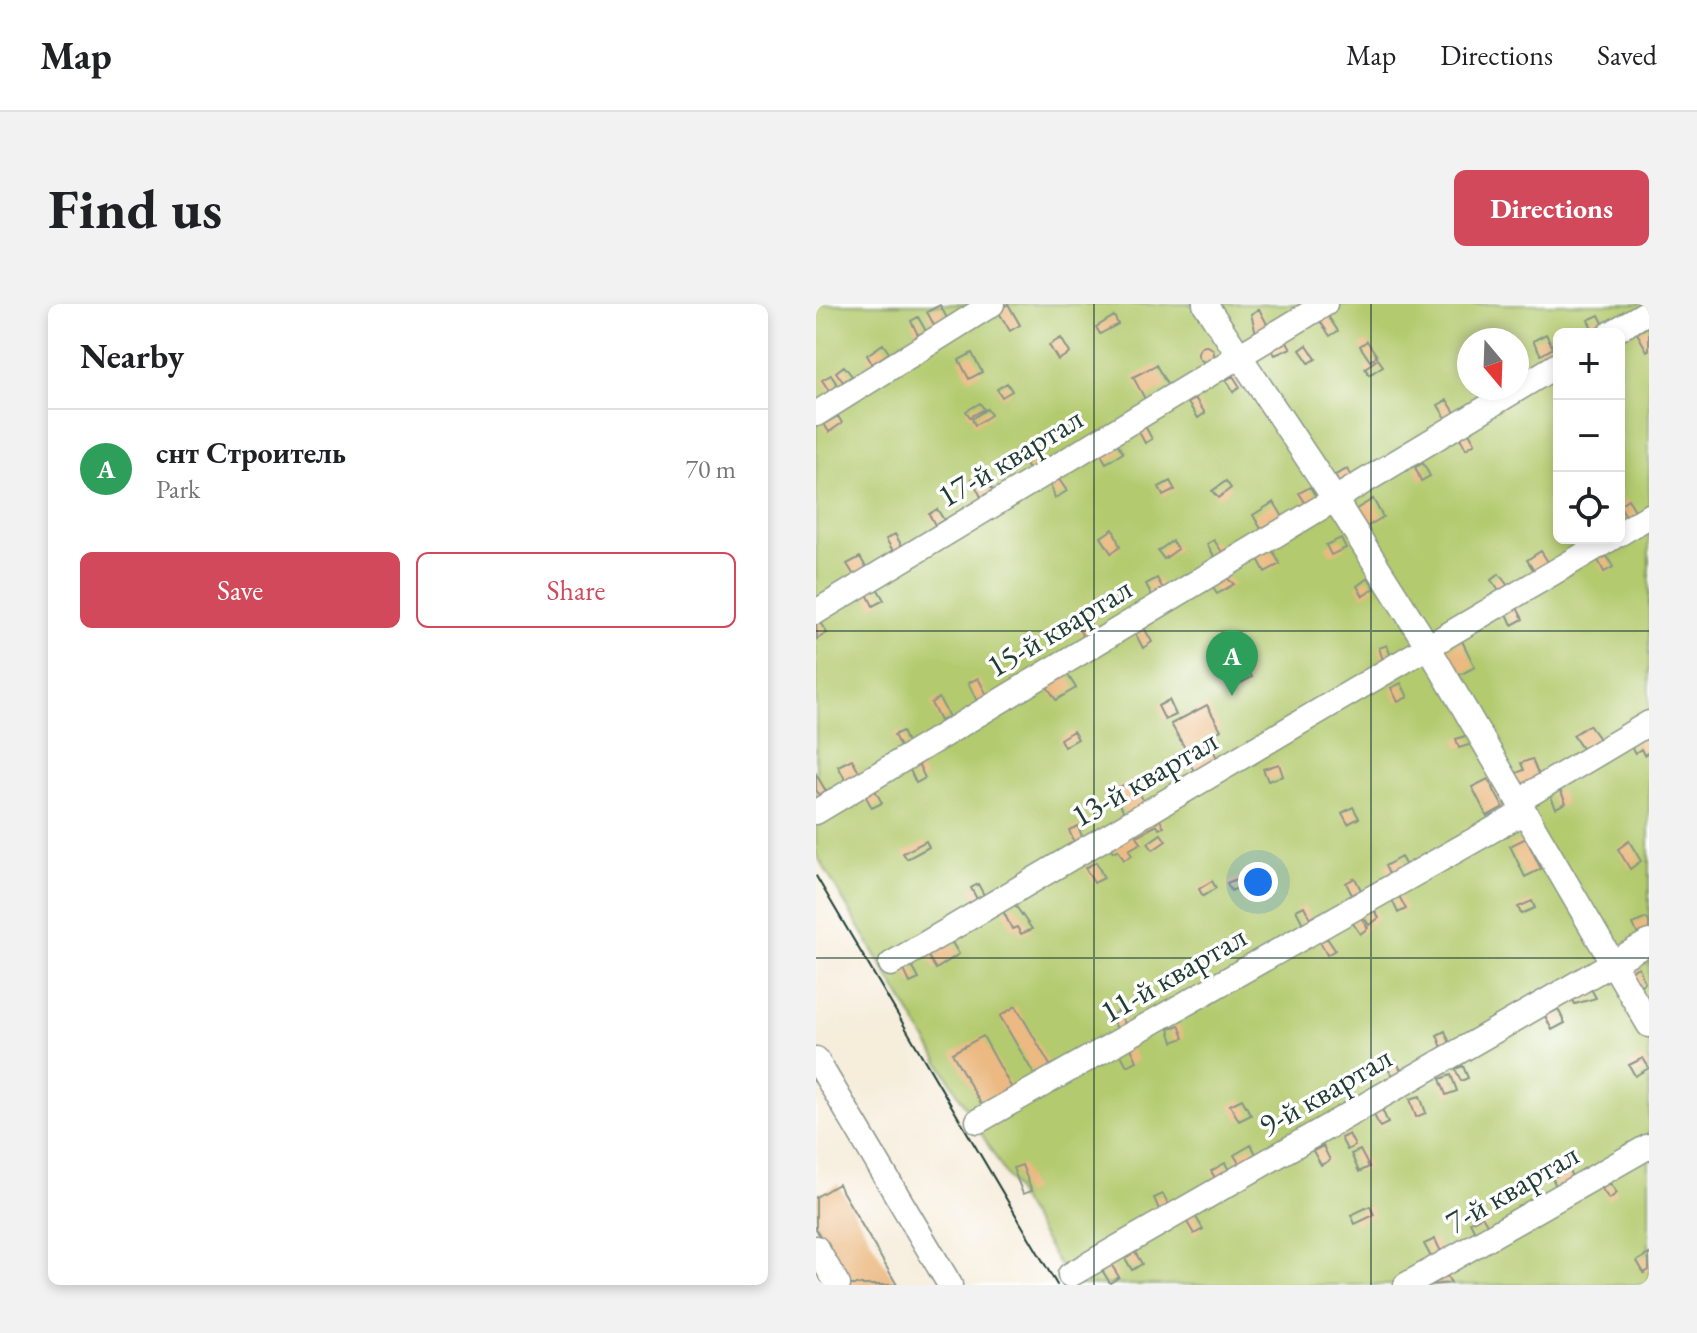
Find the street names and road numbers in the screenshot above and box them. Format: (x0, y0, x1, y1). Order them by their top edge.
street label: 17-й квартал (930, 397, 1090, 517)
street label: 15-й квартал (979, 567, 1139, 687)
street label: 13-й квартал (1063, 719, 1225, 837)
street label: 11-й квартал (1092, 915, 1254, 1033)
street label: 9-й квартал (1251, 1036, 1399, 1146)
street label: 7-й квартал (1438, 1133, 1586, 1243)

